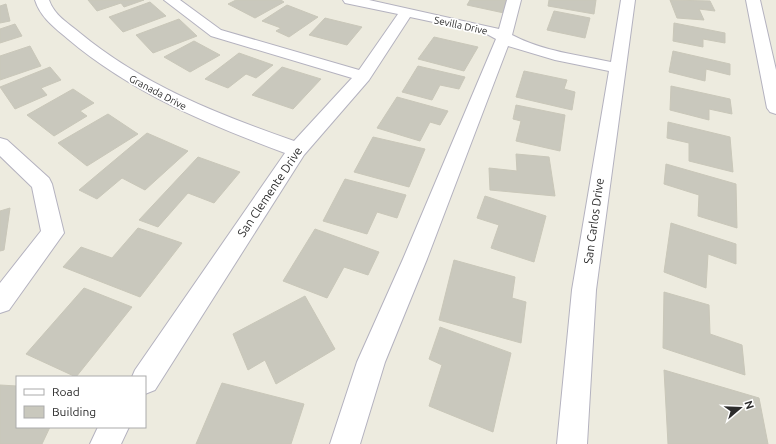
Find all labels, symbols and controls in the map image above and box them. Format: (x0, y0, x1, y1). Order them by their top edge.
street label: Sevilla Drive (433, 14, 489, 37)
street label: Granada Drive (127, 73, 188, 112)
street label: San Clemente Drive (235, 144, 304, 239)
street label: San Carlos Drive (581, 177, 606, 265)
legend (16, 376, 146, 428)
text: Road (52, 385, 80, 398)
north arrow (720, 388, 760, 428)
text: N (742, 399, 756, 411)
text: Building (52, 405, 96, 418)

